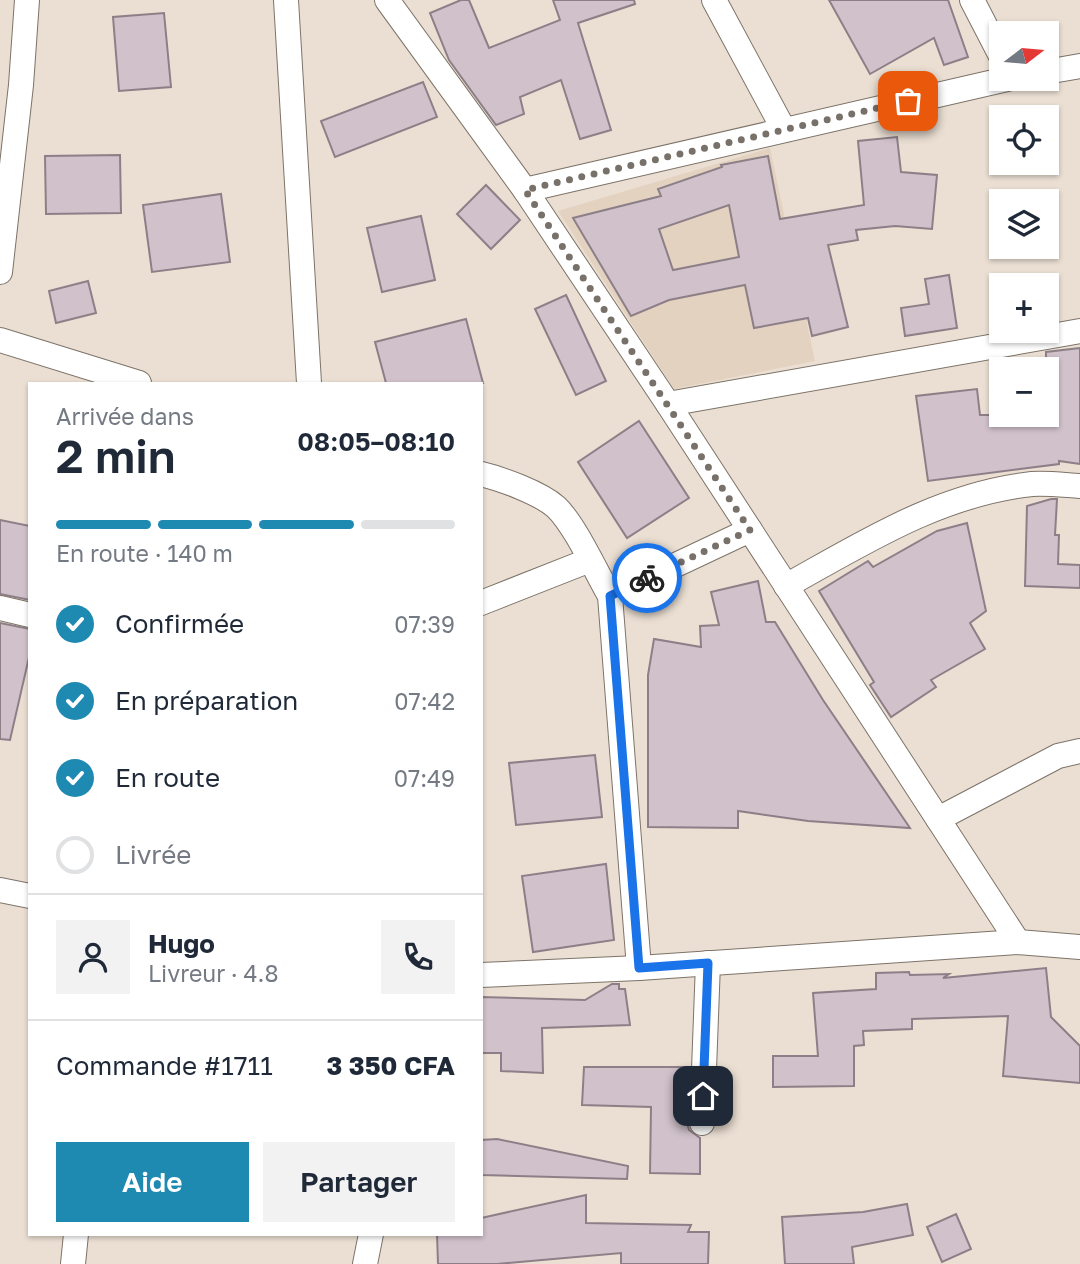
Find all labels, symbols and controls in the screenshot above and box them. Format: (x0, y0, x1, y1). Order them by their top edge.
north arrow (989, 21, 1059, 91)
map controls (989, 21, 1059, 427)
pin (878, 71, 938, 131)
icon: bag (889, 82, 927, 120)
button: locate (989, 105, 1059, 175)
button: layers (989, 189, 1059, 259)
button: + (989, 273, 1059, 343)
button: − (989, 357, 1059, 427)
text: Arrivée dans (56, 402, 194, 430)
text: 08:05–08:10 (297, 426, 455, 457)
text: 2 min (56, 428, 176, 483)
text: En route · 140 m (56, 539, 233, 567)
courier (612, 543, 682, 613)
icon: bike (628, 559, 666, 597)
icon: check (56, 605, 94, 643)
text: Confirmée (115, 608, 244, 639)
text: 07:39 (394, 610, 455, 638)
icon: check (56, 682, 94, 720)
text: En préparation (115, 685, 298, 716)
text: 07:42 (394, 687, 455, 715)
icon: check (56, 759, 94, 797)
text: En route (115, 762, 220, 793)
text: 07:49 (394, 764, 455, 792)
text: Livrée (115, 839, 191, 870)
button: person (56, 920, 130, 994)
button: phone (381, 920, 455, 994)
text: Hugo (148, 928, 215, 959)
text: Livreur · 4.8 (148, 959, 278, 987)
text: Commande #1711 (56, 1050, 273, 1081)
text: 3 350 CFA (326, 1050, 455, 1081)
pin (673, 1066, 733, 1126)
icon: home (684, 1077, 722, 1115)
button: Aide (56, 1142, 249, 1222)
button: Partager (263, 1142, 455, 1222)

